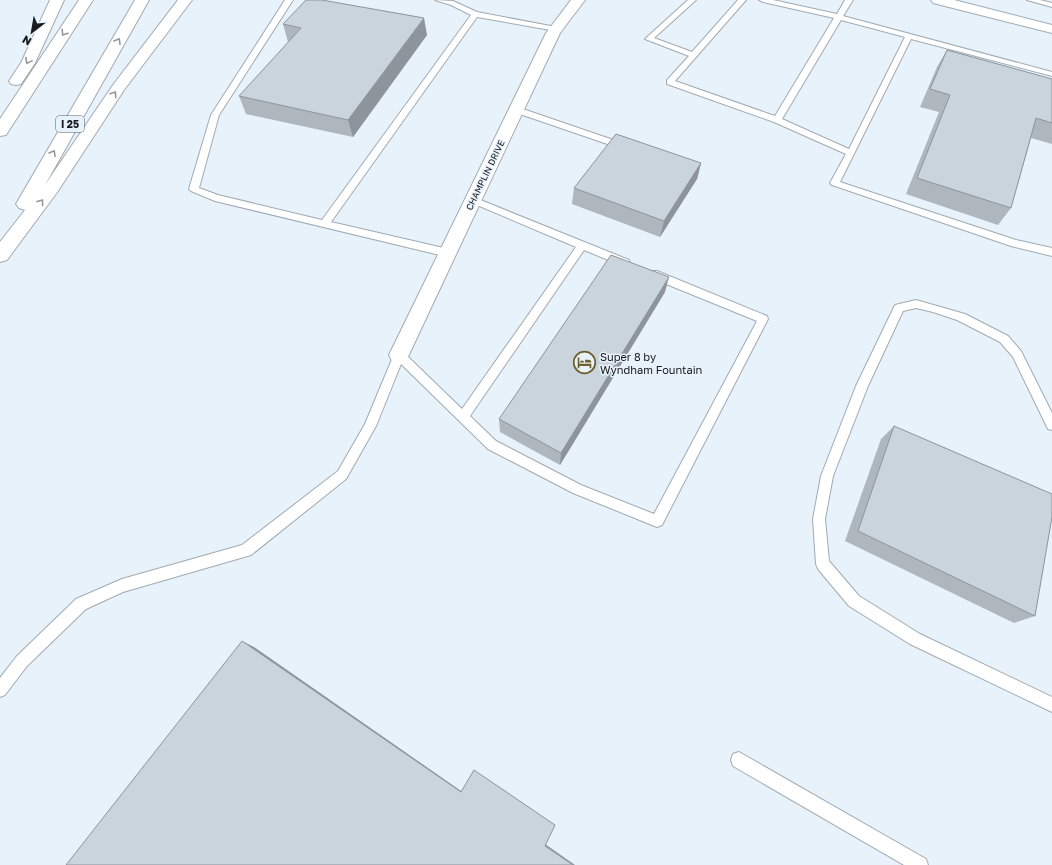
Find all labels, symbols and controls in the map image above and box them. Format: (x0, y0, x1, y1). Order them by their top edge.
north arrow (12, 12, 52, 52)
one-way arrow (62, 28, 69, 35)
text: N (20, 33, 34, 49)
one-way arrow (114, 38, 121, 45)
one-way arrow (26, 56, 33, 64)
one-way arrow (109, 91, 117, 98)
road number: I 25 (56, 116, 84, 132)
street label: CHAMPLIN DRIVE (463, 138, 507, 212)
one-way arrow (49, 150, 56, 157)
one-way arrow (36, 199, 43, 206)
hotel icon: Super 8 by Wyndham Fountain (572, 349, 598, 375)
place label: Super 8 by Wyndham Fountain (600, 350, 702, 376)

